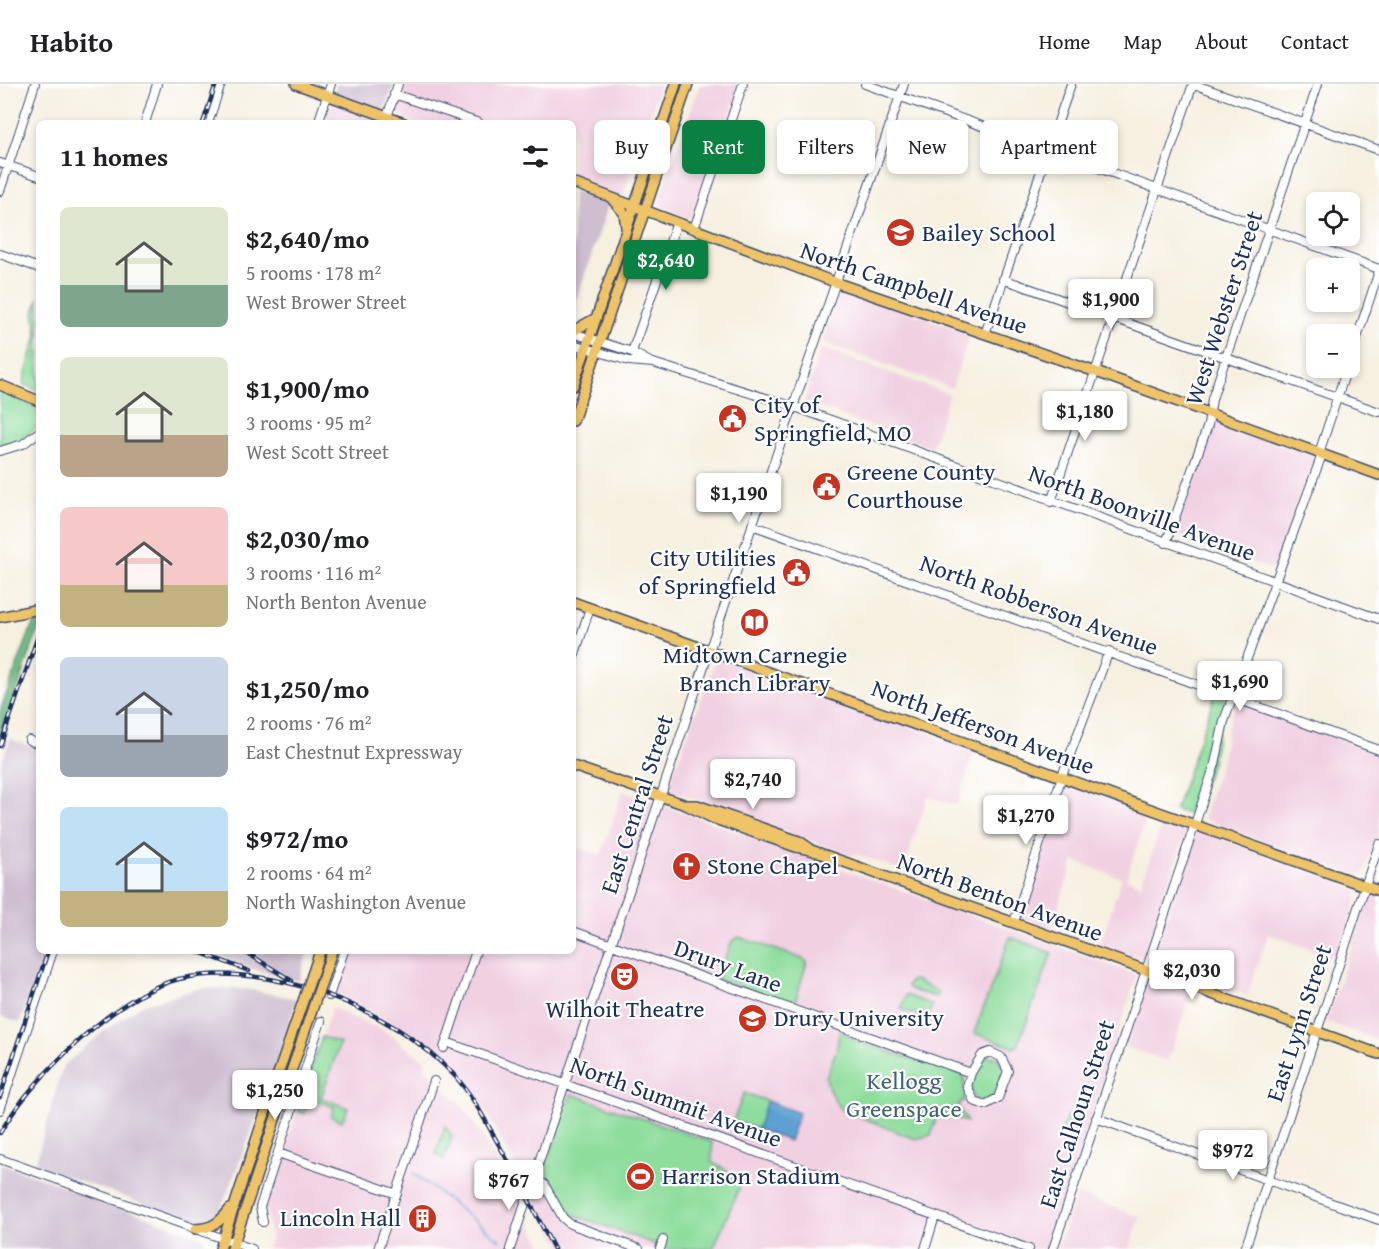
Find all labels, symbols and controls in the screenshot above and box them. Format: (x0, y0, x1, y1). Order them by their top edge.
text: Habito (30, 21, 113, 62)
text: Home (1039, 26, 1090, 57)
text: Map (1123, 26, 1162, 57)
text: About (1195, 26, 1248, 57)
text: Contact (1281, 26, 1349, 57)
chip: Buy (594, 120, 670, 174)
chip: Rent (682, 120, 765, 174)
chip: Filters (777, 120, 875, 174)
chip: New (887, 120, 968, 174)
chip: Apartment (980, 120, 1118, 174)
text: 11 homes (60, 137, 168, 176)
icon: filters (519, 140, 552, 173)
map controls (1306, 192, 1360, 378)
button: locate (1306, 192, 1360, 246)
street label: West Webster Street (1176, 206, 1272, 409)
place label: Bailey School (922, 215, 1056, 250)
school or university icon: Bailey School (885, 217, 917, 249)
text: $2,640/mo (246, 219, 369, 258)
icon: home (108, 231, 180, 303)
street label: North Campbell Avenue (796, 232, 1032, 343)
pin: $2,640 (617, 240, 715, 291)
text: $2,640 (637, 245, 695, 274)
text: 5 rooms · 178 m² (246, 258, 381, 287)
button: + (1306, 258, 1360, 312)
pin: $1,900 (1062, 279, 1160, 330)
text: $1,900 (1082, 284, 1140, 313)
text: West Brower Street (246, 287, 407, 316)
button: − (1306, 324, 1360, 378)
text: $1,900/mo (246, 369, 369, 408)
icon: home (108, 381, 180, 453)
place label: City of Springfield, MO (754, 387, 911, 450)
pin: $1,180 (1036, 391, 1134, 442)
text: $1,180 (1056, 396, 1114, 425)
public building icon: City of Springfield, MO (717, 403, 749, 435)
text: 3 rooms · 95 m² (246, 408, 372, 437)
text: West Scott Street (246, 437, 389, 466)
place label: Greene County Courthouse (847, 454, 995, 517)
street label: North Boonville Avenue (1024, 455, 1261, 570)
public building icon: Greene County Courthouse (810, 470, 842, 502)
pin: $1,190 (690, 473, 788, 524)
text: $1,190 (710, 478, 768, 507)
text: $2,030/mo (246, 519, 369, 558)
icon: home (108, 531, 180, 603)
place label: City Utilities of Springfield (639, 540, 776, 603)
street label: North Robberson Avenue (915, 545, 1163, 664)
public building icon: City Utilities of Springfield (781, 556, 813, 588)
text: 3 rooms · 116 m² (246, 558, 381, 587)
text: North Benton Avenue (246, 587, 427, 616)
library icon: Midtown Carnegie Branch Library (739, 606, 771, 638)
place label: Midtown Carnegie Branch Library (663, 637, 847, 700)
pin: $1,690 (1191, 661, 1289, 712)
text: $1,690 (1211, 666, 1269, 695)
text: $1,250/mo (246, 669, 369, 708)
street label: North Jefferson Avenue (867, 670, 1099, 783)
icon: home (108, 681, 180, 753)
text: 2 rooms · 76 m² (246, 708, 372, 737)
street label: East Central Street (591, 709, 682, 898)
text: East Chestnut Expressway (246, 737, 463, 766)
pin: $2,740 (704, 759, 802, 810)
text: $2,740 (724, 764, 782, 793)
pin: $1,270 (977, 795, 1075, 846)
text: $1,270 (997, 800, 1055, 829)
text: $972/mo (246, 819, 348, 858)
icon: home (108, 831, 180, 903)
street label: North Benton Avenue (892, 843, 1108, 950)
place label: Stone Chapel (707, 848, 839, 883)
church icon: Stone Chapel (670, 850, 702, 882)
text: 2 rooms · 64 m² (246, 858, 372, 887)
text: North Washington Avenue (246, 887, 466, 916)
street label: Drury Lane (669, 930, 787, 1001)
street label: East Lynn Street (1257, 939, 1341, 1106)
pin: $2,030 (1143, 950, 1241, 1001)
text: $2,030 (1163, 955, 1221, 984)
theatre icon: Wilhoit Theatre (609, 960, 641, 992)
place label: Wilhoit Theatre (546, 991, 704, 1026)
place label: Drury University (774, 1000, 944, 1035)
school or university icon: Drury University (737, 1002, 769, 1034)
street label: East Calhoun Street (1030, 1015, 1124, 1212)
street label: North Summit Avenue (565, 1047, 787, 1156)
park label: Kellogg Greenspace (846, 1063, 962, 1126)
pin: $1,250 (226, 1070, 324, 1121)
text: $1,250 (246, 1075, 304, 1104)
pin: $972 (1197, 1130, 1269, 1181)
text: $972 (1212, 1135, 1254, 1164)
place label: Harrison Stadium (662, 1158, 840, 1193)
pin: $767 (473, 1160, 545, 1211)
sports icon: Harrison Stadium (625, 1160, 657, 1192)
text: $767 (488, 1165, 530, 1194)
place label: Lincoln Hall (280, 1200, 401, 1235)
building icon: Lincoln Hall (406, 1202, 438, 1234)

